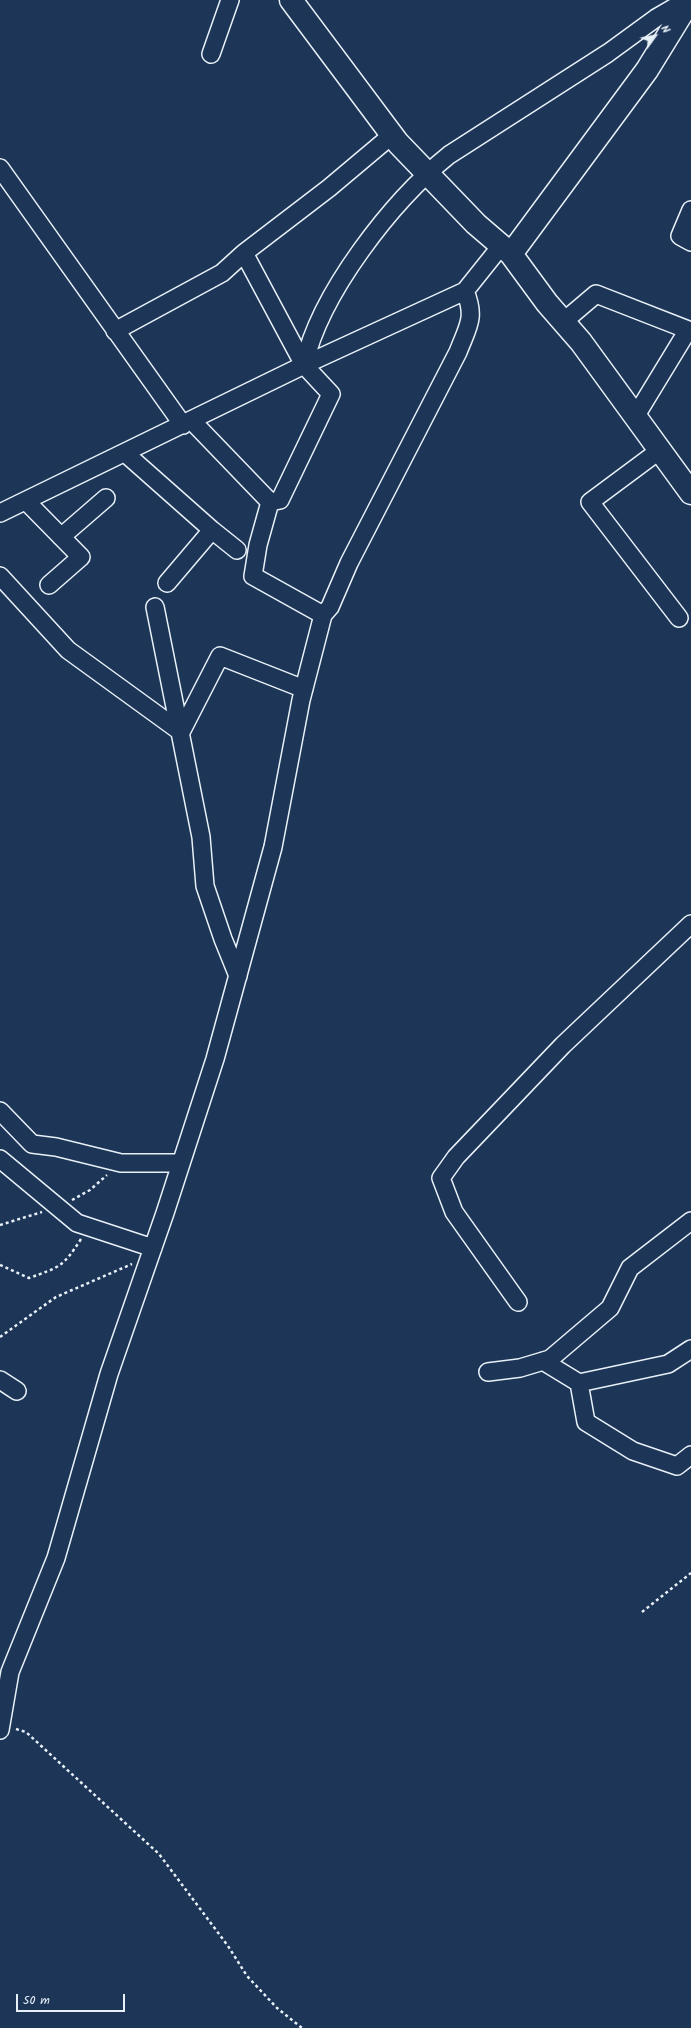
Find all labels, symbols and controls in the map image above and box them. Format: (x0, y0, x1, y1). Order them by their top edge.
north arrow (635, 16, 675, 56)
text: N (656, 22, 675, 37)
scale bar (18, 1986, 127, 2012)
text: 50 m (23, 1991, 50, 2010)

